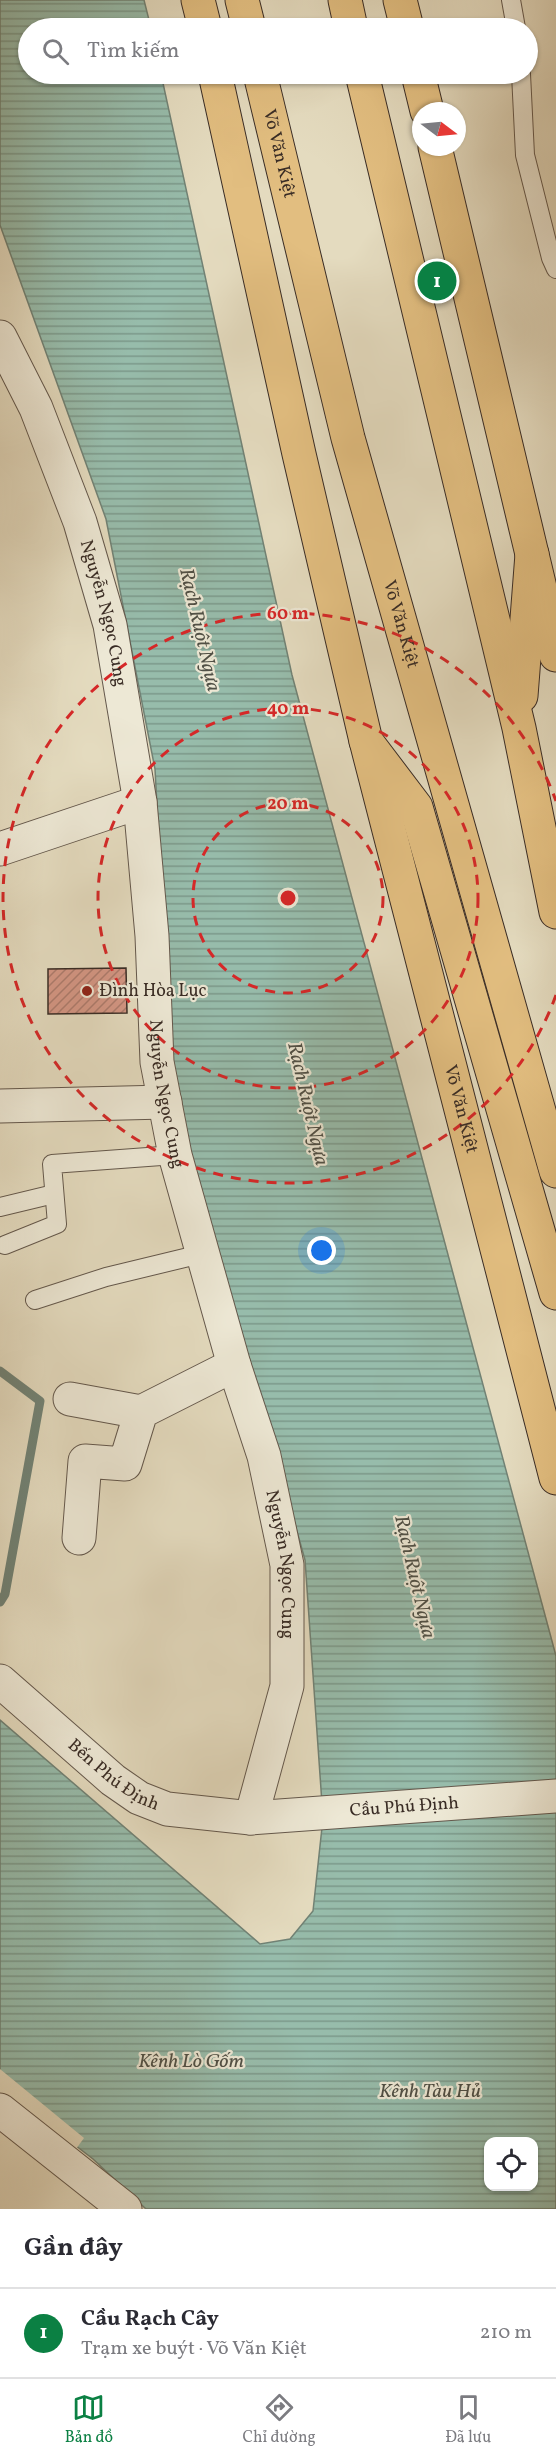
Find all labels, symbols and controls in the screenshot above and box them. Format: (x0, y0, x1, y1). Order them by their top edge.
search box (18, 18, 538, 84)
icon: search (39, 35, 72, 68)
text: Tìm kiếm (87, 36, 180, 67)
north arrow (412, 102, 466, 156)
street label: Võ Văn Kiệt (256, 107, 302, 201)
pin: 1 (418, 258, 456, 304)
street label: Nguyễn Ngọc Cung (73, 537, 133, 688)
water label: Rạch Ruột Ngựa (171, 566, 227, 694)
street label: Võ Văn Kiệt (376, 577, 425, 671)
text: 60 m (267, 602, 309, 627)
text: 40 m (267, 697, 309, 722)
text: 20 m (267, 792, 309, 817)
centre of rings (278, 888, 298, 908)
place label: Đình Hòa Lục (99, 979, 207, 1004)
marker: Đình Hòa Lục (80, 984, 94, 998)
street label: Nguyễn Ngọc Cung (143, 1019, 191, 1171)
water label: Rạch Ruột Ngựa (279, 1040, 335, 1168)
street label: Võ Văn Kiệt (437, 1062, 484, 1156)
your location (307, 1236, 336, 1265)
street label: Nguyễn Ngọc Cung (259, 1488, 300, 1639)
water label: Rạch Ruột Ngựa (386, 1513, 442, 1641)
street label: Bến Phú Định (62, 1733, 163, 1817)
street label: Cầu Phú Định (349, 1791, 460, 1823)
water label: Kênh Lò Gốm (138, 2048, 244, 2076)
water label: Kênh Tàu Hủ (379, 2078, 481, 2106)
map controls (484, 2137, 538, 2191)
button: locate (484, 2137, 538, 2191)
text: Gần đây (24, 2230, 123, 2266)
text: Cầu Rạch Cây (81, 2304, 219, 2335)
text: 1 (39, 2319, 48, 2347)
text: 210 m (480, 2319, 532, 2347)
text: Trạm xe buýt · Võ Văn Kiệt (81, 2335, 307, 2363)
tab: Bản đồ (65, 2391, 113, 2449)
tab: Chỉ đường (243, 2391, 316, 2449)
tab: Đã lưu (445, 2391, 491, 2449)

